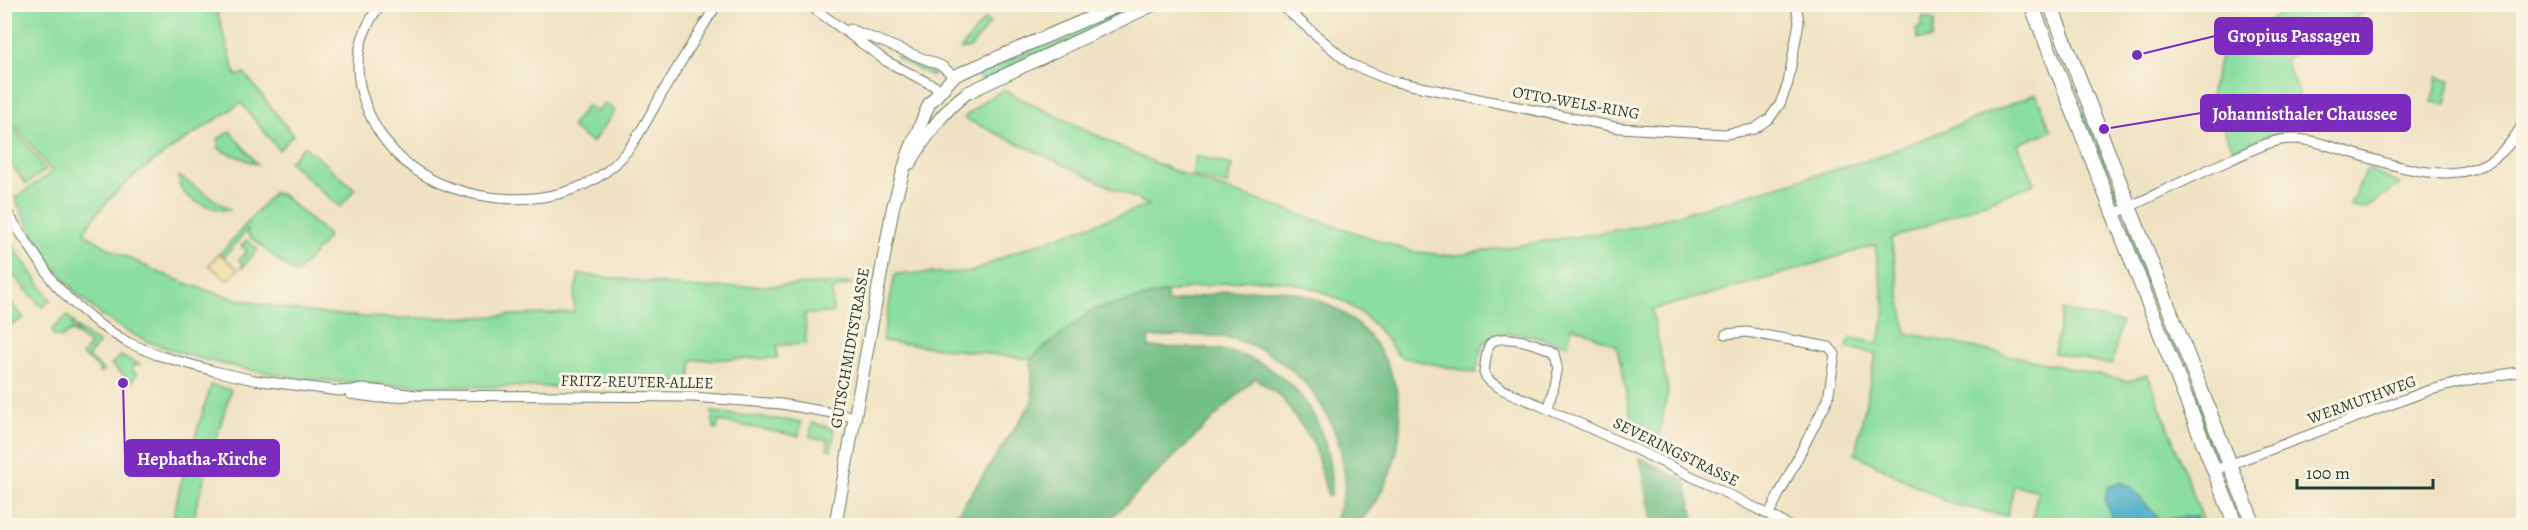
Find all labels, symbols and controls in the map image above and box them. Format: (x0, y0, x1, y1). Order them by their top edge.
callout: Gropius Passagen (2215, 18, 2372, 54)
text: Gropius Passagen (2228, 24, 2360, 48)
street label: OTTO-WELS-RING (1511, 81, 1641, 125)
callout: Johannisthaler Chaussee (2201, 95, 2410, 131)
text: Johannisthaler Chaussee (2213, 102, 2397, 126)
street label: GUTSCHMIDTSTRASSE (825, 266, 875, 430)
street label: FRITZ-REUTER-ALLEE (560, 370, 714, 394)
street label: WERMUTHWEG (2304, 370, 2419, 430)
street label: SEVERINGSTRASSE (1609, 412, 1743, 492)
callout: Hephatha-Kirche (125, 440, 279, 476)
text: Hephatha-Kirche (137, 447, 267, 471)
scale bar (2297, 452, 2434, 490)
text: 100 m (2306, 461, 2350, 485)

